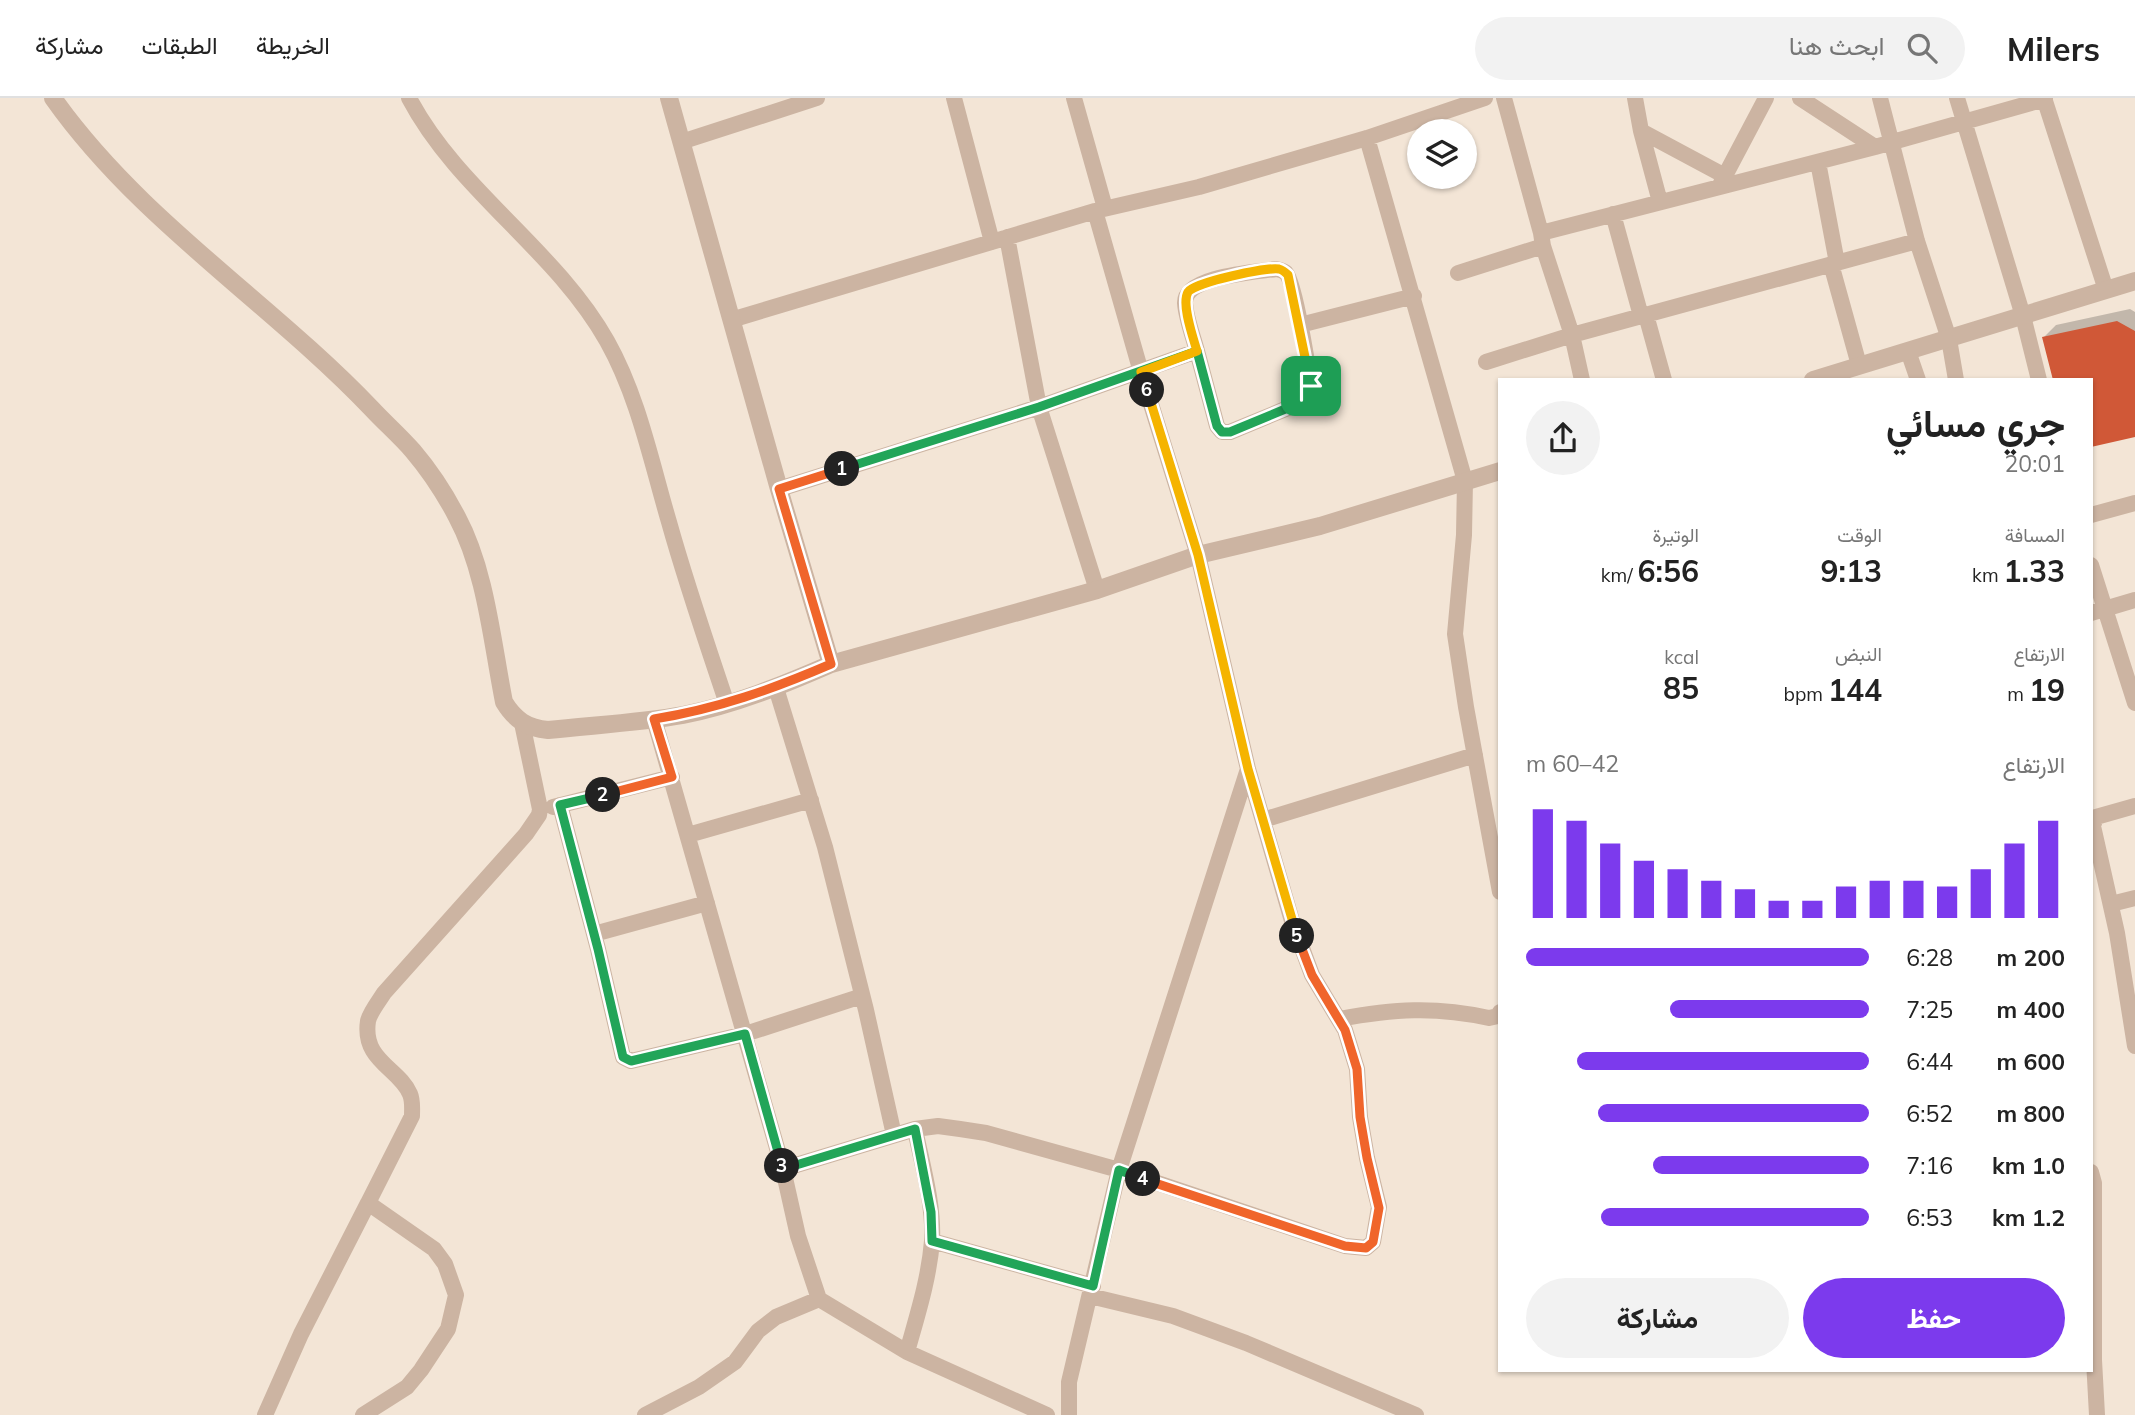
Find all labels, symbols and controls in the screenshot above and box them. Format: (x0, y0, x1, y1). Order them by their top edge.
search box (1475, 17, 1965, 80)
text: Milers (2007, 28, 2100, 69)
text: ابحث هنا (1789, 29, 1885, 62)
icon: search (1903, 29, 1941, 67)
text: مشاركة (35, 30, 103, 60)
text: الطبقات (141, 30, 218, 60)
text: الخريطة (256, 30, 330, 60)
map controls (1407, 119, 1477, 189)
button: layers (1407, 119, 1477, 189)
pin (1281, 356, 1341, 416)
icon: arrive (1292, 367, 1330, 405)
pin: 6 (1130, 372, 1164, 408)
text: 6 (1141, 377, 1152, 401)
text: جري مسائي (1886, 399, 2065, 447)
button: share (1526, 401, 1600, 475)
text: 20:01 (2005, 449, 2065, 478)
pin: 1 (824, 452, 860, 486)
text: 1 (836, 456, 847, 480)
text: الوتيرة (1653, 523, 1699, 547)
text: الوقت (1837, 523, 1882, 547)
text: المسافة (2005, 523, 2065, 547)
text: 6:56 (1638, 552, 1699, 590)
text: 9:13 (1821, 552, 1882, 590)
text: 1.33 (2004, 552, 2065, 590)
text: /km (1601, 563, 1638, 587)
text: km (1972, 563, 2004, 587)
text: النبض (1835, 642, 1882, 666)
text: الارتفاع (2013, 642, 2065, 666)
text: kcal (1664, 645, 1699, 669)
text: 85 (1663, 669, 1699, 707)
text: 144 (1828, 671, 1882, 709)
text: 19 (2029, 671, 2065, 709)
text: bpm (1784, 682, 1828, 706)
text: m (2007, 682, 2029, 706)
text: 42–60 m (1526, 749, 1619, 778)
text: الارتفاع (2003, 750, 2065, 779)
pin: 2 (586, 778, 620, 812)
text: 2 (597, 782, 608, 806)
pin: 5 (1280, 918, 1314, 954)
text: 5 (1291, 923, 1302, 947)
text: 6:28 (1906, 943, 1953, 972)
text: 200 m (1997, 943, 2065, 972)
text: 7:25 (1906, 995, 1953, 1024)
text: 400 m (1997, 995, 2065, 1024)
text: 6:44 (1906, 1047, 1953, 1076)
text: 600 m (1997, 1047, 2065, 1076)
text: 6:52 (1906, 1099, 1953, 1128)
text: 800 m (1997, 1099, 2065, 1128)
pin: 3 (764, 1148, 800, 1184)
text: 7:16 (1906, 1151, 1953, 1180)
text: 1.0 km (1992, 1151, 2065, 1180)
text: 3 (776, 1153, 787, 1177)
pin: 4 (1126, 1162, 1160, 1196)
text: 4 (1137, 1166, 1148, 1190)
text: 6:53 (1906, 1203, 1953, 1232)
text: 1.2 km (1992, 1203, 2065, 1232)
button: مشاركة (1526, 1278, 1789, 1358)
button: حفظ (1803, 1278, 2065, 1358)

